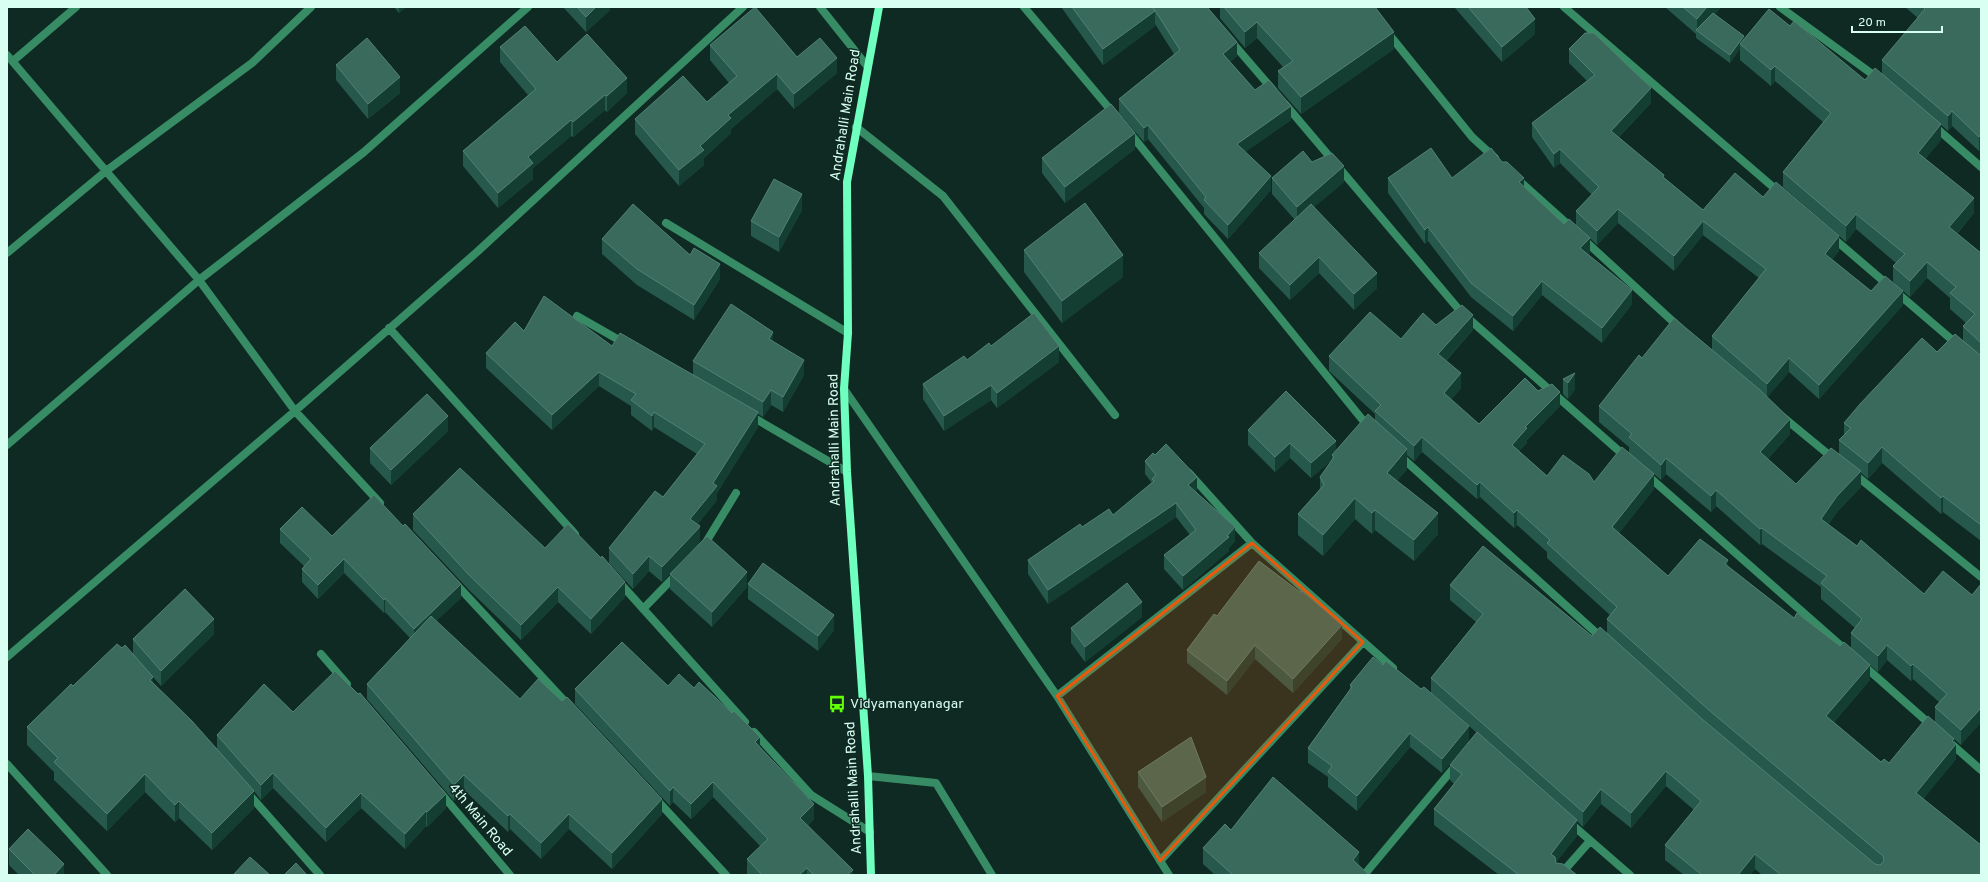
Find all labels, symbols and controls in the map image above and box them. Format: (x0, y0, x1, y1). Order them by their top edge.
scale bar (1852, 8, 1942, 34)
text: 20 m (1858, 15, 1886, 31)
street label: Andrahalli Main Road (827, 48, 865, 182)
street label: Andrahalli Main Road (825, 373, 845, 507)
bus stop icon: Vidyamanyanagar (827, 694, 847, 714)
place label: Vidyamanyanagar (850, 696, 964, 713)
street label: Andrahalli Main Road (842, 721, 866, 855)
street label: 4th Main Road (444, 780, 516, 860)

